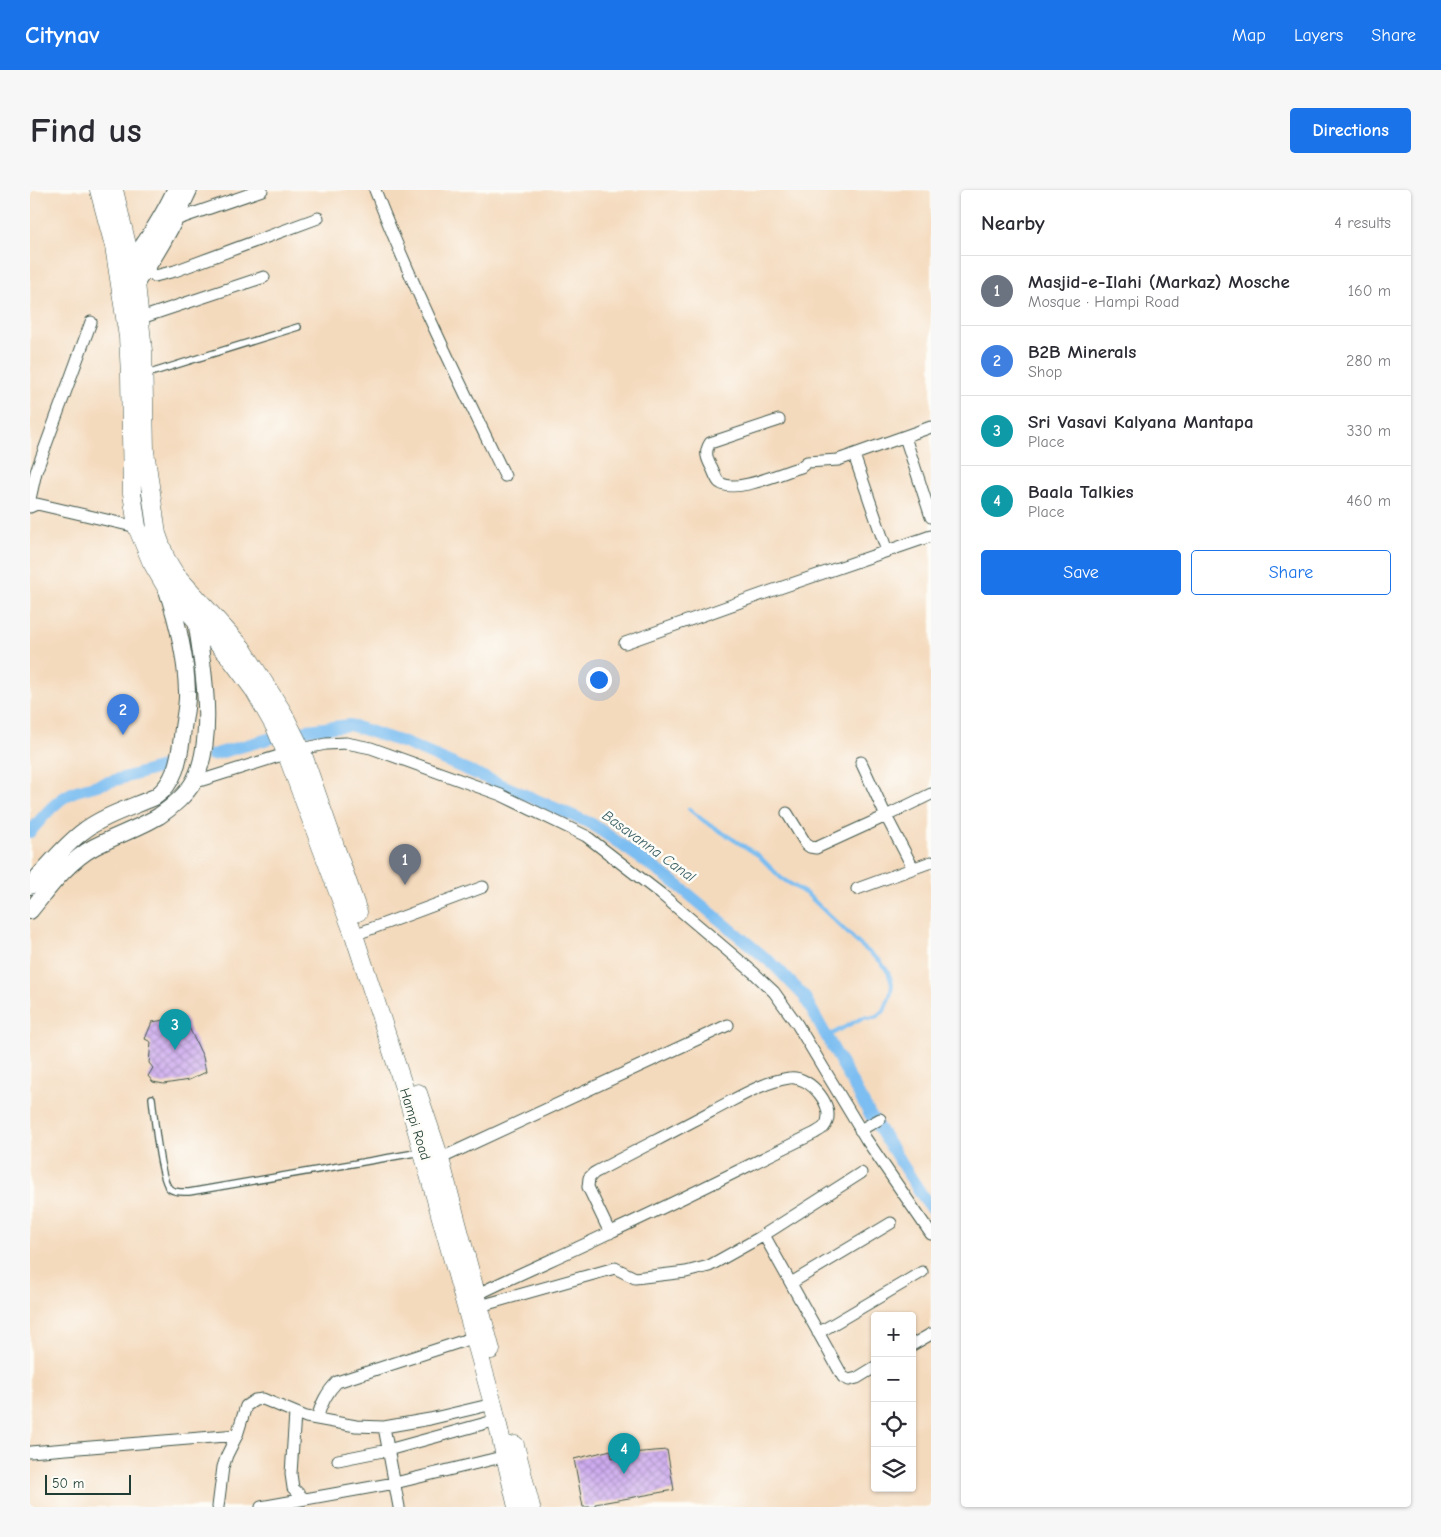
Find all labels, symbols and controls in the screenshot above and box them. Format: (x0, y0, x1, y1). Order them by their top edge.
text: Citynav (25, 21, 100, 49)
text: Map (1232, 25, 1266, 46)
text: Layers (1294, 25, 1343, 46)
text: Share (1371, 25, 1416, 46)
button: Directions (1290, 108, 1411, 153)
text: Find us (30, 110, 142, 151)
text: Nearby (981, 211, 1045, 235)
text: 4 results (1334, 214, 1391, 232)
text: Masjid-e-Ilahi (Markaz) Mosche (1028, 271, 1290, 293)
text: 1 (994, 282, 1000, 300)
text: 160 m (1348, 282, 1391, 300)
text: Mosque · Hampi Road (1028, 293, 1179, 311)
text: B2B Minerals (1028, 341, 1136, 363)
text: 2 (993, 352, 1001, 370)
text: 280 m (1346, 352, 1391, 370)
text: Shop (1028, 363, 1062, 381)
text: Sri Vasavi Kalyana Mantapa (1028, 411, 1254, 433)
text: 3 (993, 422, 1001, 440)
text: 330 m (1346, 422, 1391, 440)
text: Place (1028, 433, 1064, 451)
text: Baala Talkies (1028, 481, 1134, 503)
text: 4 (993, 492, 1001, 510)
text: 460 m (1346, 492, 1391, 510)
text: Place (1028, 503, 1064, 521)
button: Save (981, 550, 1181, 595)
button: Share (1191, 550, 1391, 595)
your location (586, 667, 612, 693)
pin: 2 (107, 694, 139, 735)
water label: Basavanna Canal (599, 806, 700, 886)
pin: 1 (389, 844, 421, 885)
pin: 3 (159, 1009, 191, 1050)
street label: Hampi Road (396, 1086, 434, 1162)
map controls (871, 1312, 916, 1492)
button: + (871, 1312, 916, 1357)
button: − (871, 1357, 916, 1402)
button: locate (871, 1402, 916, 1447)
pin: 4 (608, 1433, 640, 1474)
button: layers (871, 1447, 916, 1492)
scale bar (45, 1472, 131, 1495)
text: 50 m (52, 1475, 84, 1492)

